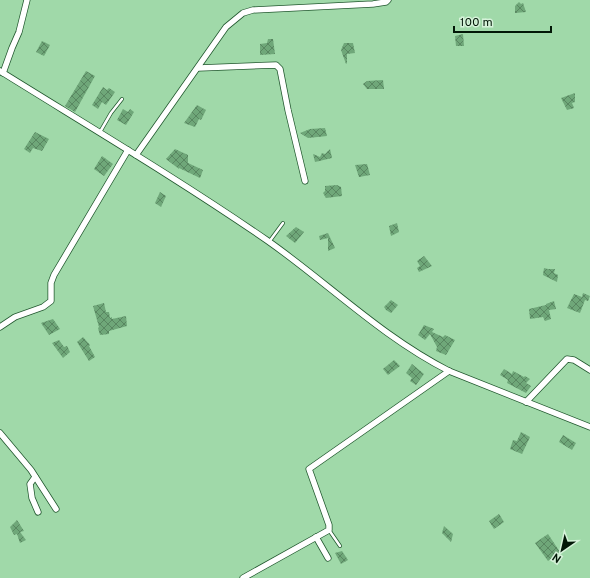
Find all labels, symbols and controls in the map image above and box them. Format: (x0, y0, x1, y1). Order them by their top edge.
scale bar (454, 8, 551, 34)
text: 100 m (460, 15, 493, 31)
north arrow (542, 530, 582, 570)
text: N (550, 549, 564, 565)

